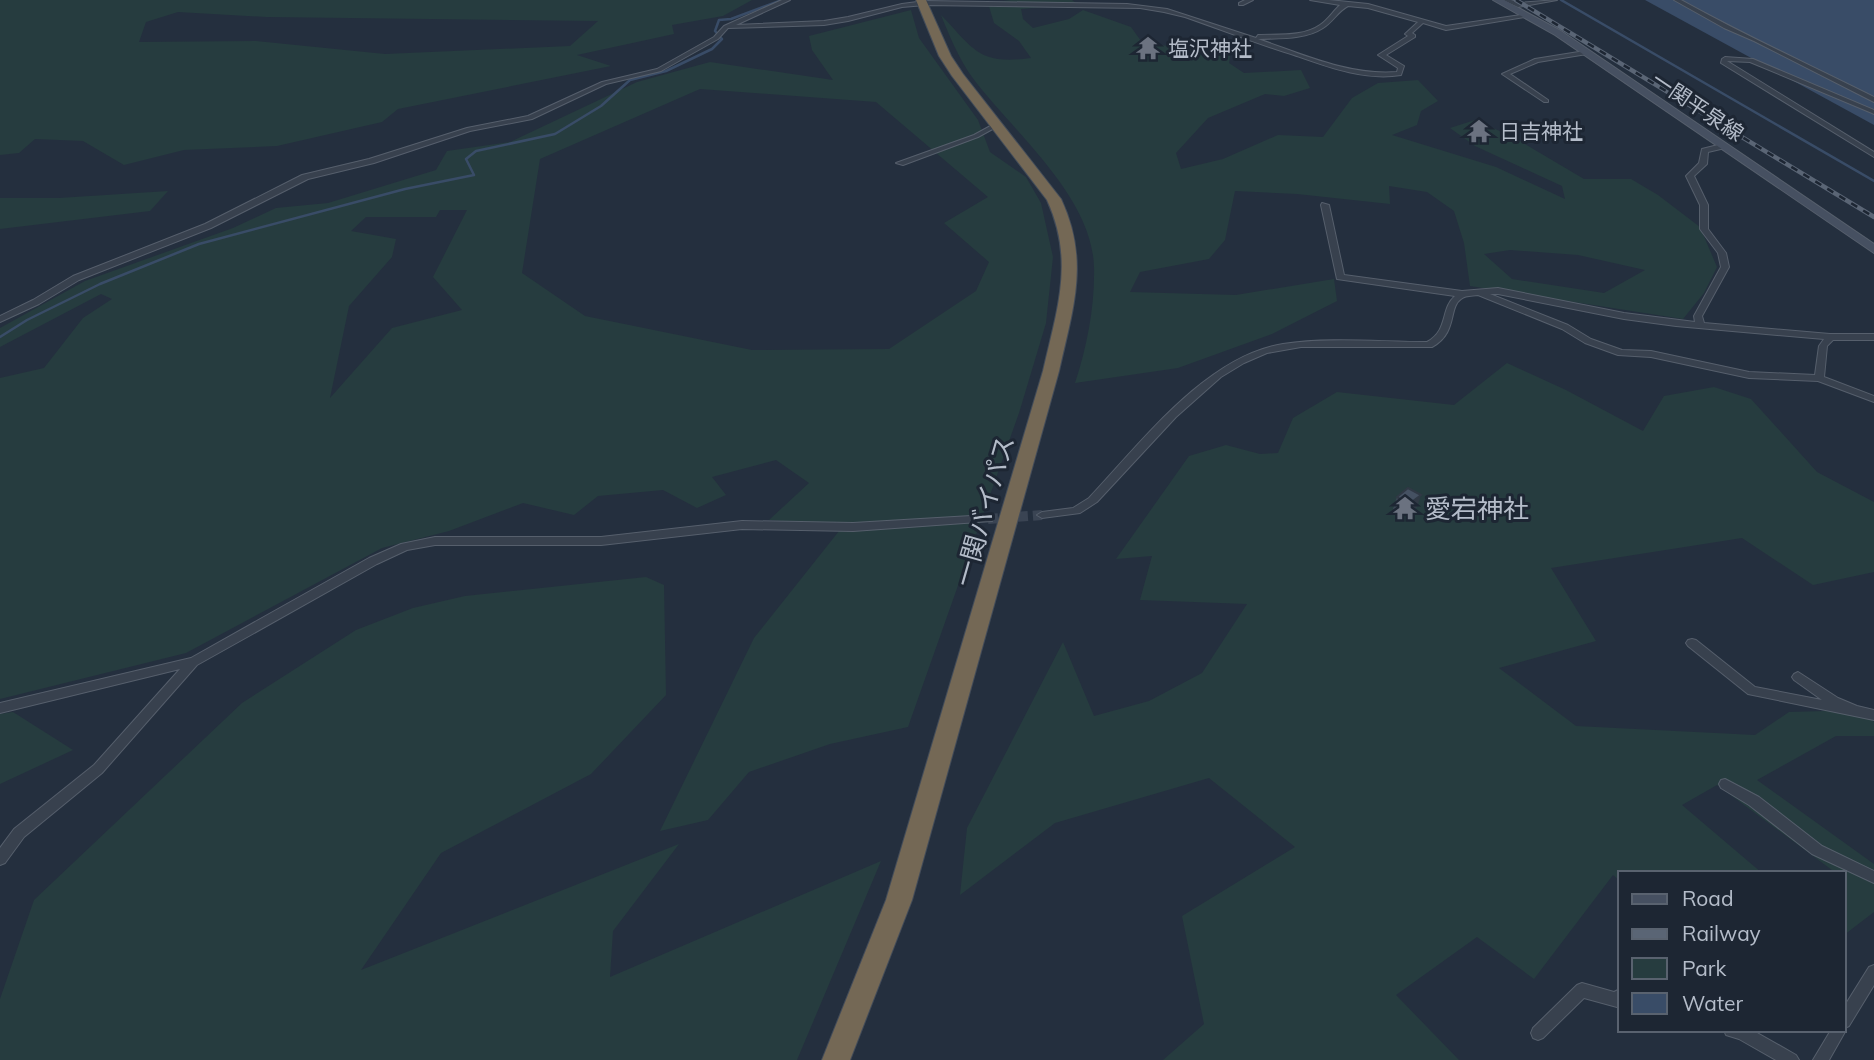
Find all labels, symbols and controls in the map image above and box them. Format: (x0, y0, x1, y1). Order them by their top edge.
temple icon: 塩沢神社 (1134, 34, 1162, 62)
place label: 塩沢神社 (1168, 35, 1252, 61)
street label: 一関平泉線 (1647, 66, 1749, 146)
temple icon: 日吉神社 (1465, 117, 1493, 145)
place label: 日吉神社 (1499, 118, 1583, 144)
street label: 一関バイパス (947, 432, 1021, 590)
place label: 愛宕神社 (1425, 492, 1529, 525)
temple icon: 愛宕神社 (1391, 494, 1419, 522)
legend (1618, 871, 1846, 1032)
text: Road (1682, 885, 1733, 911)
text: Railway (1682, 920, 1761, 946)
text: Park (1682, 955, 1726, 981)
text: Water (1682, 990, 1743, 1016)

